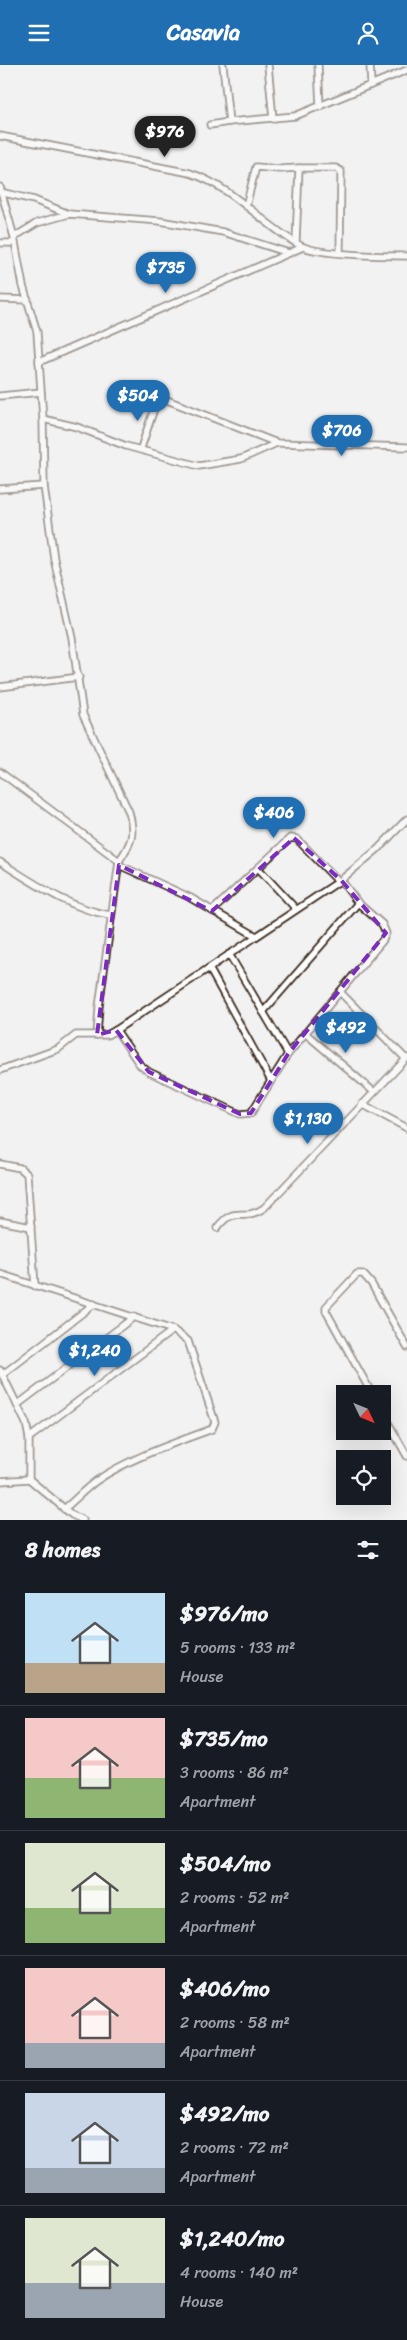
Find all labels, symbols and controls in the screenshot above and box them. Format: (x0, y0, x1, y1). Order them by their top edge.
text: Casavia (167, 13, 240, 52)
icon: menu (25, 19, 53, 47)
icon: person (354, 19, 382, 47)
pin: $976 (135, 116, 195, 158)
text: $976 (146, 117, 184, 146)
pin: $735 (136, 251, 196, 294)
text: $735 (147, 253, 185, 282)
pin: $504 (108, 379, 168, 422)
text: $504 (118, 381, 158, 410)
pin: $706 (312, 415, 372, 457)
text: $706 (322, 416, 362, 445)
pin: $406 (244, 797, 304, 839)
text: $406 (254, 798, 294, 827)
pin: $492 (316, 1011, 376, 1054)
text: $492 (326, 1013, 366, 1042)
pin: $1,130 (267, 1103, 349, 1145)
text: $1,130 (284, 1104, 332, 1133)
pin: $1,240 (54, 1335, 136, 1377)
text: $1,240 (69, 1336, 121, 1365)
north arrow (336, 1385, 391, 1440)
map controls (336, 1385, 391, 1505)
button: locate (336, 1450, 391, 1505)
text: 8 homes (25, 1531, 100, 1569)
icon: filters (354, 1536, 382, 1564)
text: $976/mo (180, 1595, 268, 1633)
icon: home (65, 1613, 125, 1673)
text: 5 rooms · 133 m² (180, 1633, 295, 1662)
text: House (180, 1662, 223, 1691)
text: $735/mo (180, 1720, 268, 1758)
icon: home (65, 1738, 125, 1798)
text: 3 rooms · 86 m² (180, 1758, 289, 1787)
text: Apartment (180, 1787, 256, 1816)
text: $504/mo (180, 1845, 271, 1883)
icon: home (65, 1863, 125, 1923)
text: 2 rooms · 52 m² (180, 1883, 289, 1912)
text: Apartment (180, 1912, 256, 1941)
text: $406/mo (180, 1970, 270, 2008)
icon: home (65, 1988, 125, 2048)
text: 2 rooms · 58 m² (180, 2008, 290, 2037)
text: Apartment (180, 2037, 256, 2066)
text: $492/mo (180, 2095, 269, 2133)
icon: home (65, 2113, 125, 2173)
text: 2 rooms · 72 m² (180, 2133, 289, 2162)
text: Apartment (180, 2162, 256, 2191)
text: $1,240/mo (180, 2220, 285, 2258)
icon: home (65, 2238, 125, 2298)
text: 4 rooms · 140 m² (180, 2258, 298, 2287)
text: House (180, 2287, 223, 2316)

